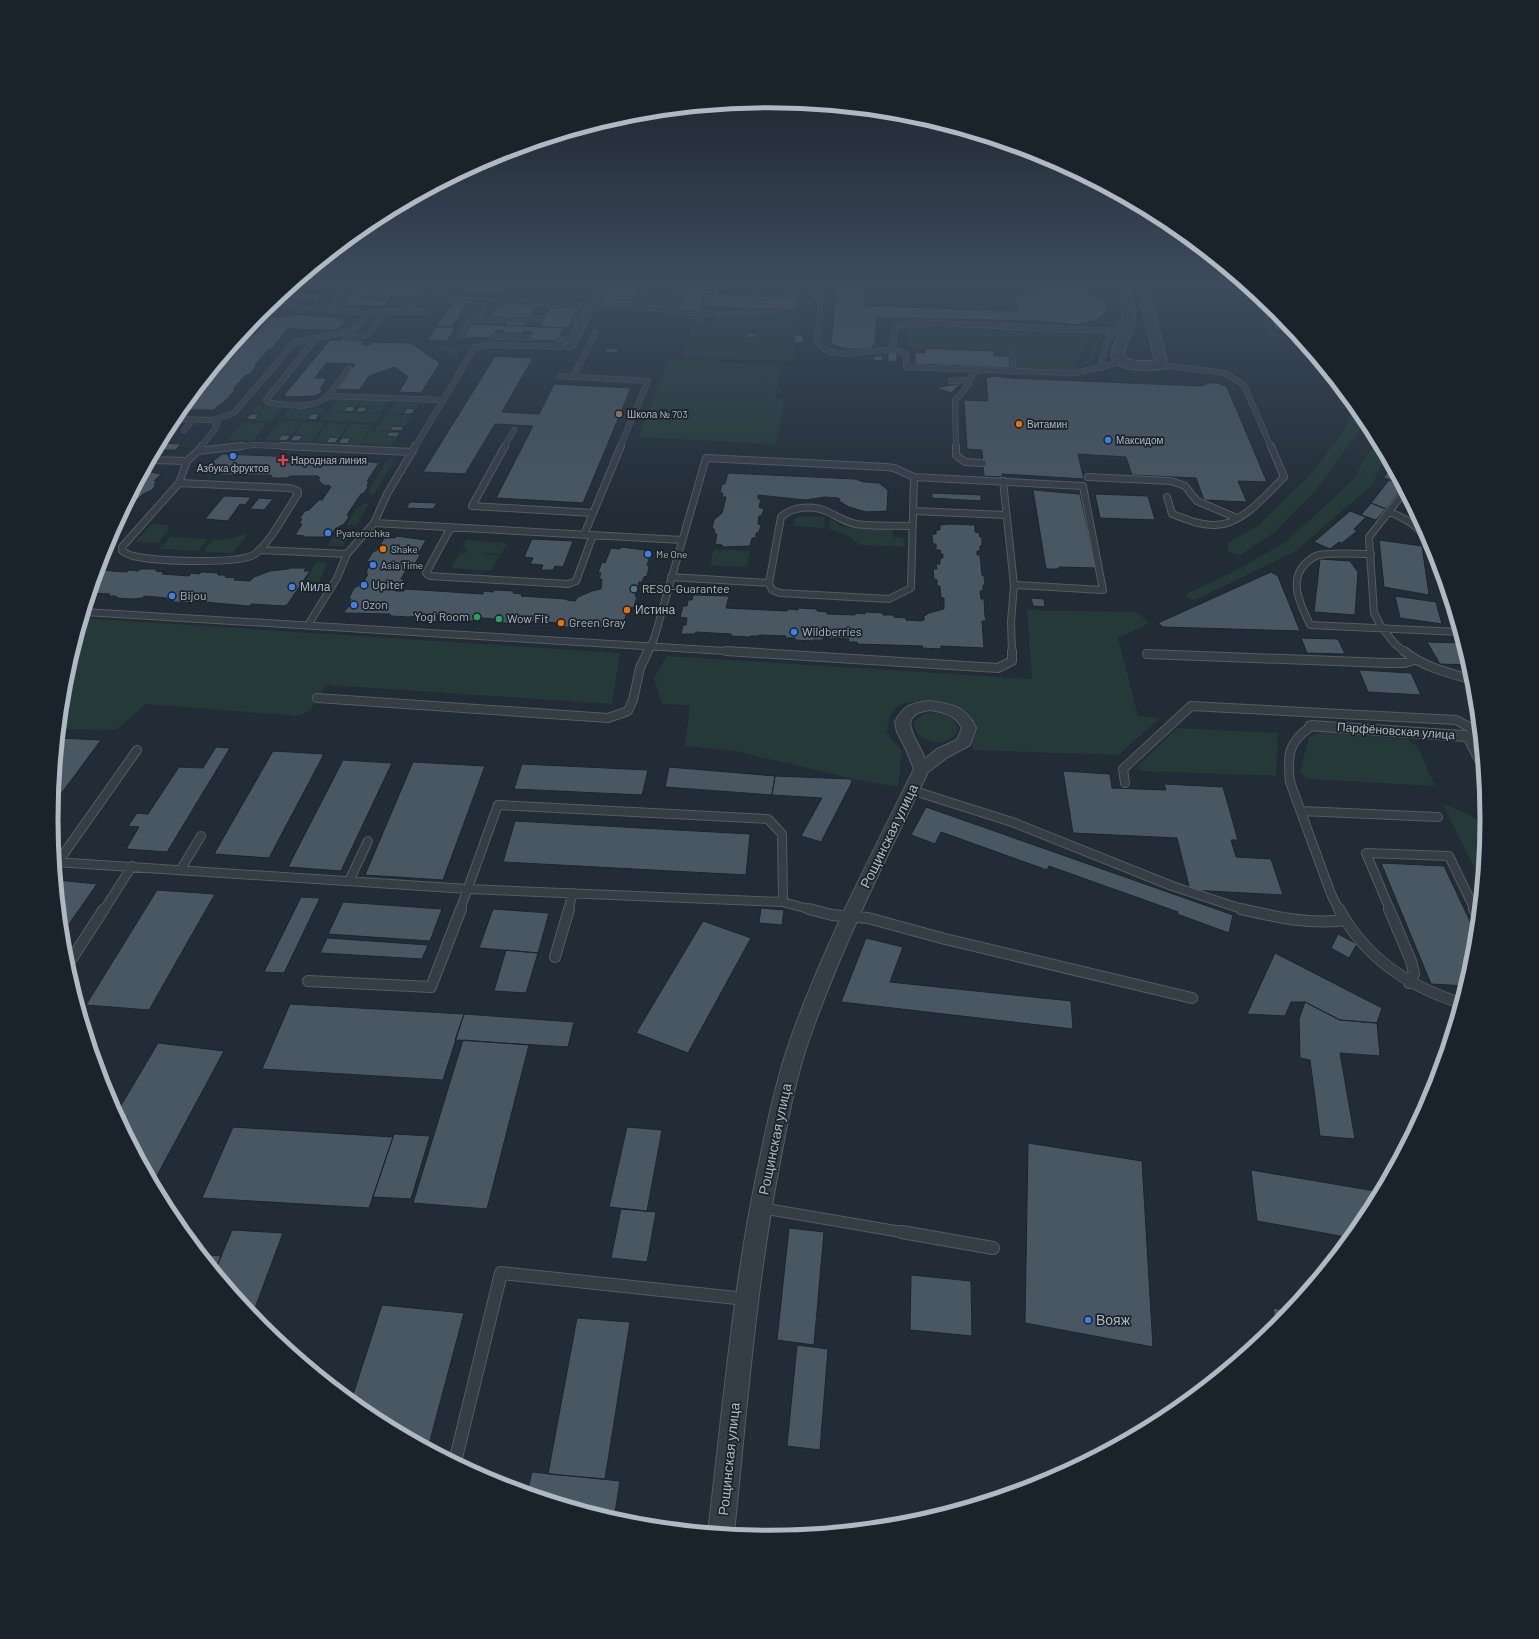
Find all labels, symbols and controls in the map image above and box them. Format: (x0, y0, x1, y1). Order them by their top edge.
place label: Школа № 703 (627, 408, 688, 420)
marker: Школа № 703 (614, 409, 624, 419)
place label: Витамин (1027, 418, 1067, 430)
marker: Витамин (1014, 419, 1024, 429)
place label: Максидом (1116, 434, 1163, 446)
marker: Максидом (1103, 435, 1113, 445)
marker: Азбука фруктов (228, 451, 238, 461)
place label: Народная линия (291, 454, 367, 466)
marker: Народная линия (278, 455, 288, 465)
place label: Азбука фруктов (197, 462, 269, 474)
place label: Pyaterochka (336, 527, 390, 539)
marker: Pyaterochka (323, 528, 333, 538)
place label: Shake (391, 543, 418, 555)
marker: Shake (378, 544, 388, 554)
place label: Me One (656, 548, 687, 560)
marker: Me One (643, 549, 653, 559)
place label: Asia Time (381, 559, 423, 571)
marker: Asia Time (368, 560, 378, 570)
place label: Upiter (372, 577, 405, 591)
place label: Мила (300, 579, 331, 593)
marker: Upiter (359, 580, 369, 590)
place label: RESO-Guarantee (642, 581, 730, 595)
marker: Мила (287, 582, 297, 592)
marker: RESO-Guarantee (629, 584, 639, 594)
place label: Bijou (180, 588, 207, 602)
marker: Bijou (167, 591, 177, 601)
place label: Ozon (362, 597, 388, 611)
marker: Ozon (349, 600, 359, 610)
place label: Истина (635, 602, 675, 616)
marker: Истина (622, 605, 632, 615)
place label: Yogi Room (414, 609, 469, 623)
place label: Wow Fit (507, 611, 549, 625)
marker: Yogi Room (472, 612, 482, 622)
marker: Wow Fit (494, 614, 504, 624)
place label: Green Gray (569, 615, 626, 629)
marker: Green Gray (556, 618, 566, 628)
place label: Wildberries (802, 624, 862, 638)
marker: Wildberries (789, 627, 799, 637)
street label: Парфёновская улица (1337, 719, 1456, 742)
street label: Рощинская улица (856, 781, 921, 891)
street label: Рощинская улица (754, 1081, 795, 1196)
place label: Вояж (1096, 1311, 1131, 1328)
marker: Вояж (1083, 1315, 1093, 1325)
street label: Рощинская улица (714, 1401, 743, 1516)

